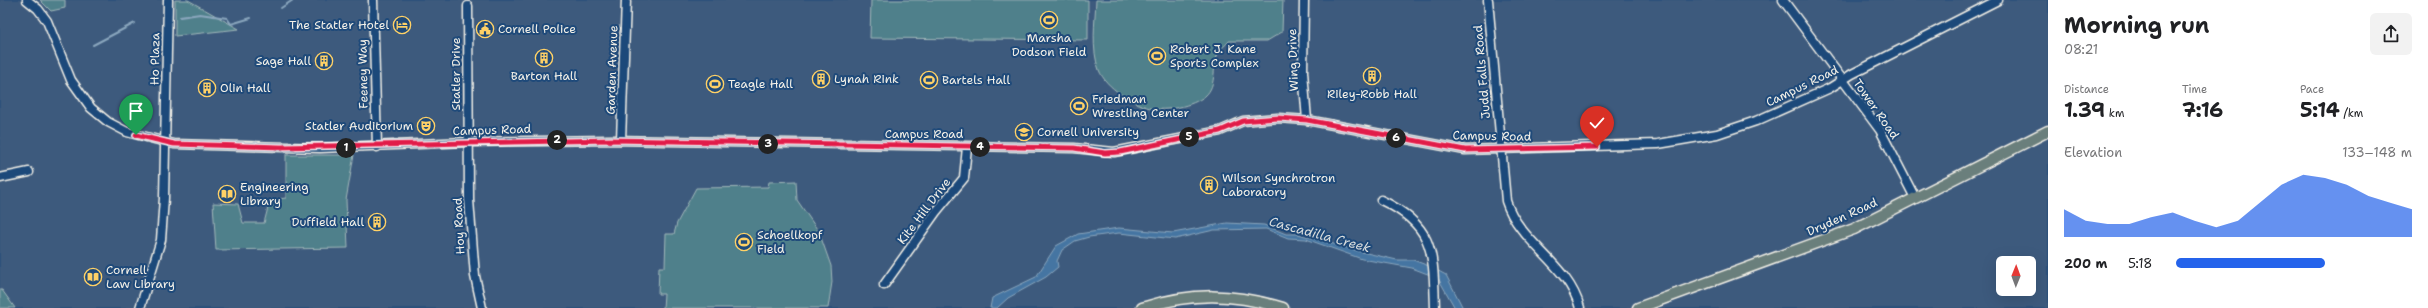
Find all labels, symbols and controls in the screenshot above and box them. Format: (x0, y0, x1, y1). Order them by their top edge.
sports icon: Marsha Dodson Field (1039, 10, 1059, 30)
text: Morning run (2064, 11, 2209, 40)
button: share (2370, 13, 2412, 55)
hotel icon: The Statler Hotel (392, 15, 412, 35)
place label: The Statler Hotel (289, 17, 389, 33)
public building icon: Cornell Police (475, 19, 495, 39)
place label: Cornell Police (498, 21, 576, 37)
street label: Judd Falls Road (1470, 24, 1494, 120)
street label: Garden Avenue (602, 25, 622, 115)
street label: Wing Drive (1284, 28, 1302, 92)
place label: Marsha Dodson Field (1012, 30, 1087, 60)
street label: Ho Plaza (147, 32, 163, 85)
street label: Statler Drive (448, 37, 464, 111)
street label: Feeney Way (354, 39, 372, 109)
place label: Robert J. Kane Sports Complex (1170, 41, 1259, 71)
text: 08:21 (2064, 41, 2098, 58)
sports icon: Robert J. Kane Sports Complex (1147, 46, 1167, 66)
building icon: Barton Hall (534, 48, 554, 68)
building icon: Sage Hall (314, 51, 334, 71)
place label: Sage Hall (256, 53, 311, 69)
street label: Campus Road (1763, 61, 1841, 110)
building icon: Riley-Robb Hall (1362, 66, 1382, 86)
place label: Barton Hall (511, 68, 578, 84)
building icon: Lynah Rink (811, 69, 831, 89)
sports icon: Bartels Hall (919, 70, 939, 90)
place label: Lynah Rink (834, 71, 899, 87)
place label: Bartels Hall (942, 72, 1010, 88)
sports icon: Teagle Hall (705, 74, 725, 94)
place label: Teagle Hall (728, 76, 793, 92)
street label: Tower Road (1849, 76, 1903, 143)
building icon: Olin Hall (197, 78, 217, 98)
place label: Olin Hall (220, 80, 271, 96)
text: Distance (2064, 82, 2109, 97)
text: Time (2182, 82, 2207, 97)
text: Pace (2300, 82, 2324, 97)
place label: Riley-Robb Hall (1327, 86, 1417, 102)
place label: Friedman Wrestling Center (1092, 91, 1190, 121)
pin (119, 94, 153, 135)
sports icon: Friedman Wrestling Center (1069, 96, 1089, 116)
text: 1.39 (2064, 97, 2105, 123)
text: 7:16 (2182, 97, 2223, 123)
text: 5:14 (2300, 97, 2340, 123)
icon: arrive (125, 100, 147, 122)
pin (1580, 106, 1614, 147)
text: km (2105, 106, 2124, 121)
text: /km (2340, 106, 2363, 121)
icon: check (1586, 112, 1608, 134)
theatre icon: Statler Auditorium (416, 116, 436, 136)
place label: Statler Auditorium (305, 118, 413, 134)
street label: Campus Road (452, 121, 532, 139)
school or university icon: Cornell University (1014, 122, 1034, 142)
place label: Cornell University (1037, 124, 1139, 140)
street label: Campus Road (885, 126, 964, 142)
pin: 5 (1179, 127, 1199, 147)
street label: Campus Road (1453, 127, 1532, 145)
pin: 6 (1386, 128, 1406, 148)
text: 5 (1186, 129, 1192, 144)
pin: 2 (547, 130, 567, 150)
text: 6 (1392, 130, 1400, 145)
text: 2 (553, 132, 561, 147)
pin: 3 (758, 134, 778, 154)
text: 3 (764, 136, 772, 151)
pin: 4 (970, 137, 990, 157)
pin: 1 (336, 138, 356, 158)
text: 4 (976, 139, 984, 154)
text: 1 (343, 140, 349, 155)
text: Elevation (2064, 144, 2122, 161)
text: 133–148 m (2342, 144, 2412, 161)
place label: Wilson Synchrotron Laboratory (1222, 170, 1335, 200)
street label: Kite Hill Drive (894, 174, 954, 247)
building icon: Wilson Synchrotron Laboratory (1199, 175, 1219, 195)
place label: Engineering Library (240, 179, 309, 209)
library icon: Engineering Library (217, 184, 237, 204)
street label: Dryden Road (1804, 194, 1880, 240)
street label: Hoy Road (449, 197, 468, 255)
building icon: Duffield Hall (367, 212, 387, 232)
water label: Cascadilla Creek (1267, 213, 1373, 256)
place label: Duffield Hall (292, 214, 364, 230)
place label: Schoellkopf Field (757, 227, 823, 257)
sports icon: Schoellkopf Field (734, 232, 754, 252)
text: 200 m (2064, 255, 2107, 272)
text: 5:18 (2128, 255, 2152, 272)
north arrow (1996, 256, 2036, 296)
map controls (1996, 256, 2036, 296)
place label: Cornell Law Library (106, 262, 175, 292)
library icon: Cornell Law Library (83, 267, 103, 287)

